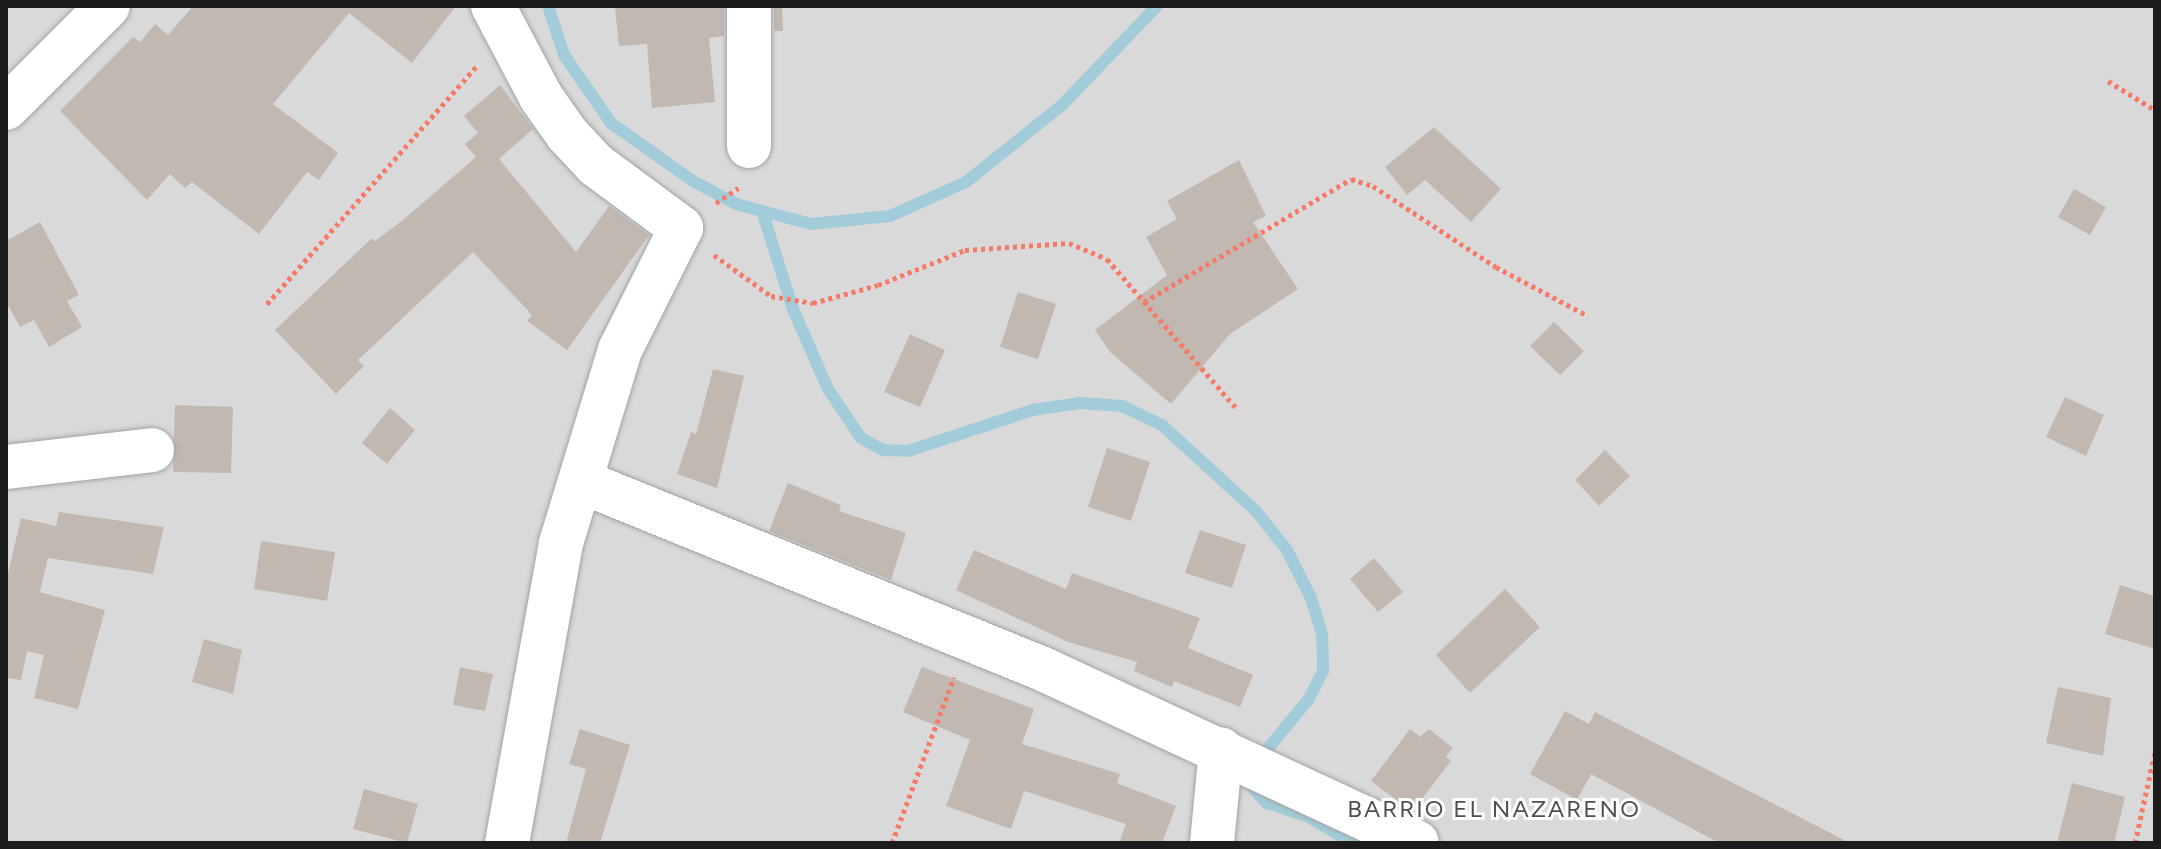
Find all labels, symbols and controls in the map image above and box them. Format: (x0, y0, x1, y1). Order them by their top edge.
district label: BARRIO EL NAZARENO (1347, 795, 1641, 823)

